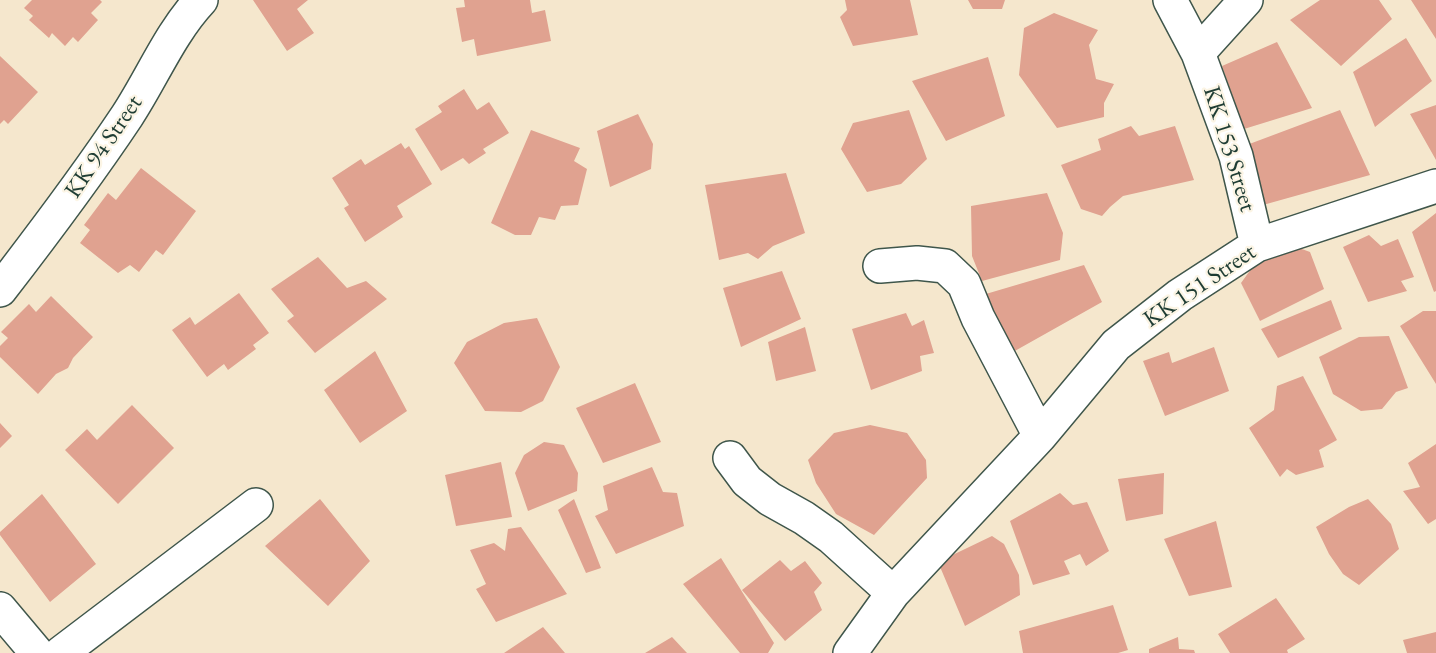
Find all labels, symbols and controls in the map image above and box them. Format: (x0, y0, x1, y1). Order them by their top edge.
street label: KK 153 Street (1196, 83, 1262, 215)
street label: KK 94 Street (59, 90, 149, 204)
street label: KK 151 Street (1138, 238, 1262, 334)

